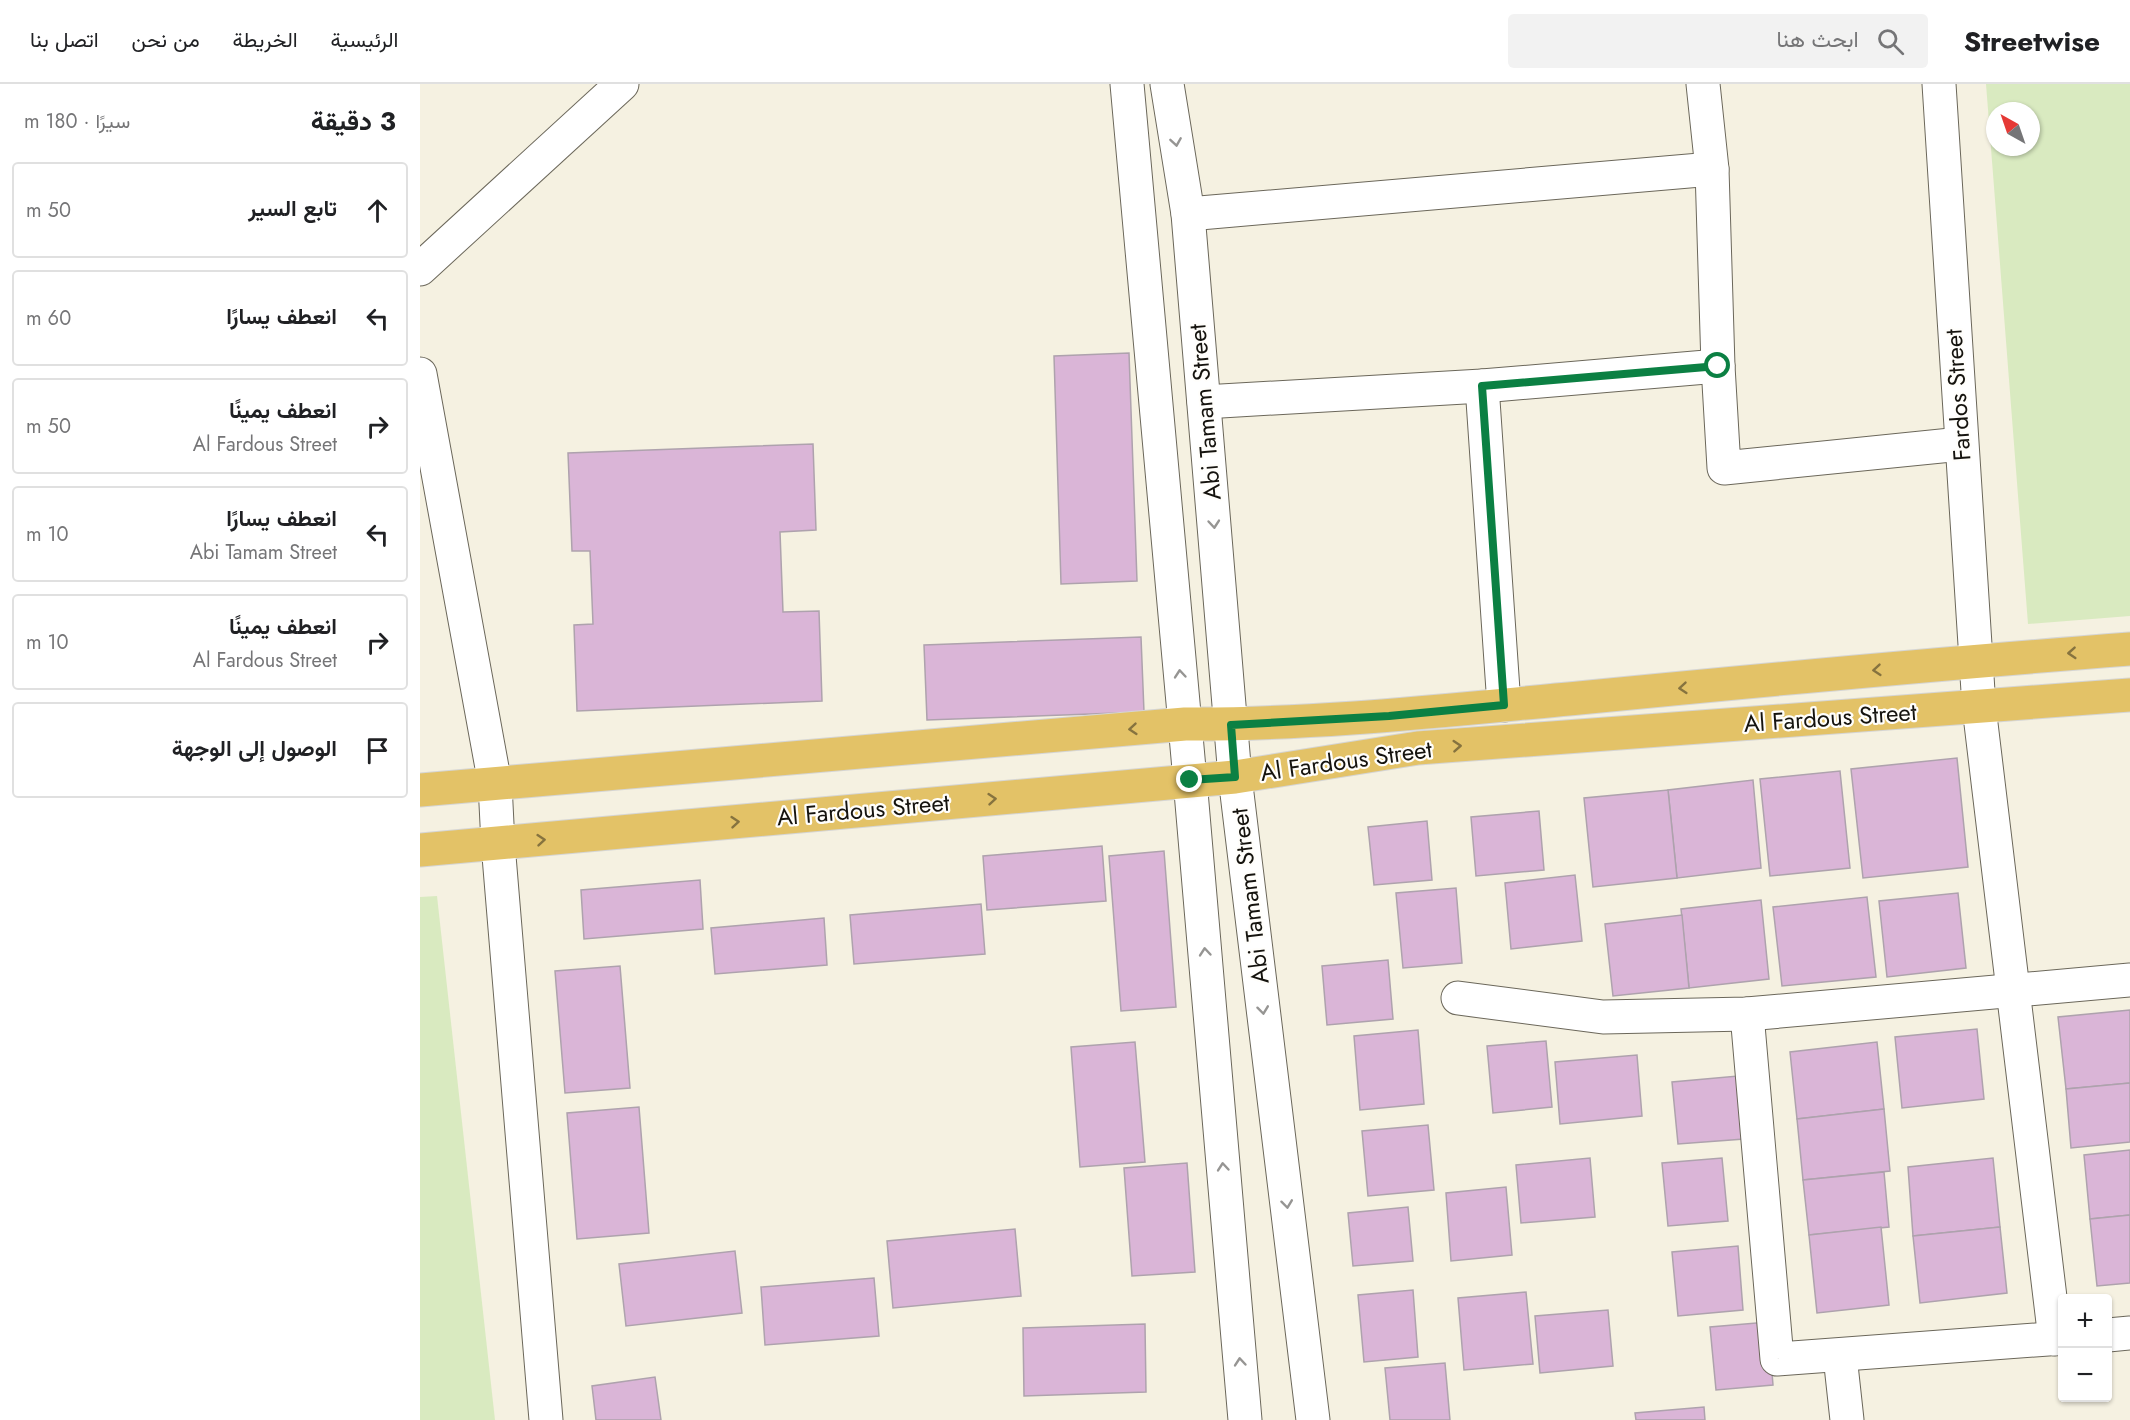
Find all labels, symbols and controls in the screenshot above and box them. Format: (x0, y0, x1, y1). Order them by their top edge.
search box (1508, 14, 1928, 68)
text: Streetwise (1964, 21, 2100, 62)
text: ابحث هنا (1777, 23, 1859, 55)
text: اتصل بنا (30, 25, 99, 55)
text: من نحن (132, 25, 200, 55)
text: الخريطة (233, 25, 298, 55)
text: الرئيسية (331, 25, 398, 55)
icon: search (1874, 25, 1907, 58)
text: 3 دقيقة (311, 102, 396, 140)
north arrow (1986, 102, 2040, 156)
text: سيرًا · 180 m (24, 107, 130, 136)
one-way arrow (1170, 137, 1182, 146)
text: تابع السير (248, 192, 337, 224)
icon: ahead (361, 194, 394, 227)
text: 50 m (26, 196, 71, 225)
text: انعطف يسارًا (226, 300, 337, 332)
icon: left (361, 302, 394, 335)
text: 60 m (26, 304, 71, 333)
street label: Abi Tamam Street (1179, 322, 1230, 502)
street label: Fardos Street (1935, 328, 1980, 462)
route start (1704, 352, 1730, 378)
text: انعطف يمينًا (229, 394, 337, 426)
icon: right (361, 410, 394, 443)
text: 50 m (26, 412, 71, 441)
text: Al Fardous Street (193, 430, 337, 459)
text: انعطف يسارًا (226, 502, 337, 534)
icon: left (361, 518, 394, 551)
one-way arrow (1207, 519, 1220, 528)
text: 10 m (26, 520, 69, 549)
text: Abi Tamam Street (190, 538, 337, 567)
text: انعطف يمينًا (229, 610, 337, 642)
icon: right (361, 626, 394, 659)
text: 10 m (26, 628, 69, 657)
text: Al Fardous Street (193, 646, 337, 675)
one-way arrow (2067, 646, 2076, 659)
one-way arrow (1873, 663, 1882, 676)
one-way arrow (1174, 670, 1187, 679)
one-way arrow (1679, 681, 1688, 694)
street label: Al Fardous Street (1742, 694, 1918, 741)
one-way arrow (1128, 722, 1138, 735)
street label: Al Fardous Street (1258, 731, 1434, 790)
text: الوصول إلى الوجهة (172, 732, 337, 764)
icon: arrive (361, 734, 394, 767)
one-way arrow (1452, 739, 1461, 752)
route end (1176, 766, 1202, 792)
street label: Al Fardous Street (775, 785, 951, 834)
one-way arrow (988, 793, 997, 806)
street label: Abi Tamam Street (1221, 806, 1278, 986)
one-way arrow (731, 816, 740, 829)
one-way arrow (537, 834, 546, 847)
one-way arrow (1199, 948, 1212, 957)
one-way arrow (1257, 1006, 1269, 1015)
one-way arrow (1217, 1163, 1230, 1172)
one-way arrow (1280, 1199, 1293, 1208)
map controls (2058, 1294, 2112, 1402)
button: + (2058, 1294, 2112, 1348)
button: − (2058, 1348, 2112, 1402)
one-way arrow (1234, 1357, 1247, 1366)

